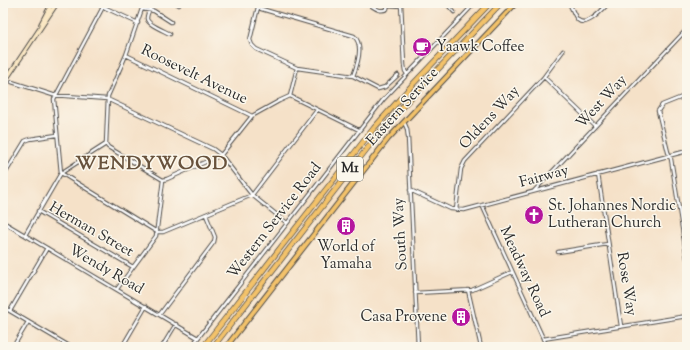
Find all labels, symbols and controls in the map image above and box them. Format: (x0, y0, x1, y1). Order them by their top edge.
cafe icon: Yaawk Coffee (411, 36, 433, 58)
place label: Yaawk Coffee (436, 37, 524, 58)
street label: Roosevelt Avenue (137, 40, 251, 110)
street label: Eastern Service (362, 63, 444, 151)
street label: West Way (572, 70, 633, 133)
street label: Oldens Way (455, 81, 525, 154)
district label: WENDYWOOD (76, 151, 228, 178)
road number: M1 (337, 157, 363, 181)
street label: Western Service Road (223, 158, 327, 283)
street label: Fairway (517, 160, 571, 194)
place label: St. Johannes Nordic Lutheran Church (548, 196, 676, 234)
street label: Herman Street (45, 197, 137, 263)
street label: South Way (389, 197, 413, 271)
church icon: St. Johannes Nordic Lutheran Church (523, 204, 545, 226)
building icon: World of Yamaha (335, 215, 357, 237)
street label: Meadway Road (494, 223, 554, 321)
place label: World of Yamaha (317, 237, 376, 275)
street label: Wendy Road (65, 240, 148, 300)
street label: Rose Way (611, 250, 642, 318)
building icon: Casa Provene (450, 306, 472, 328)
place label: Casa Provene (360, 307, 447, 328)

